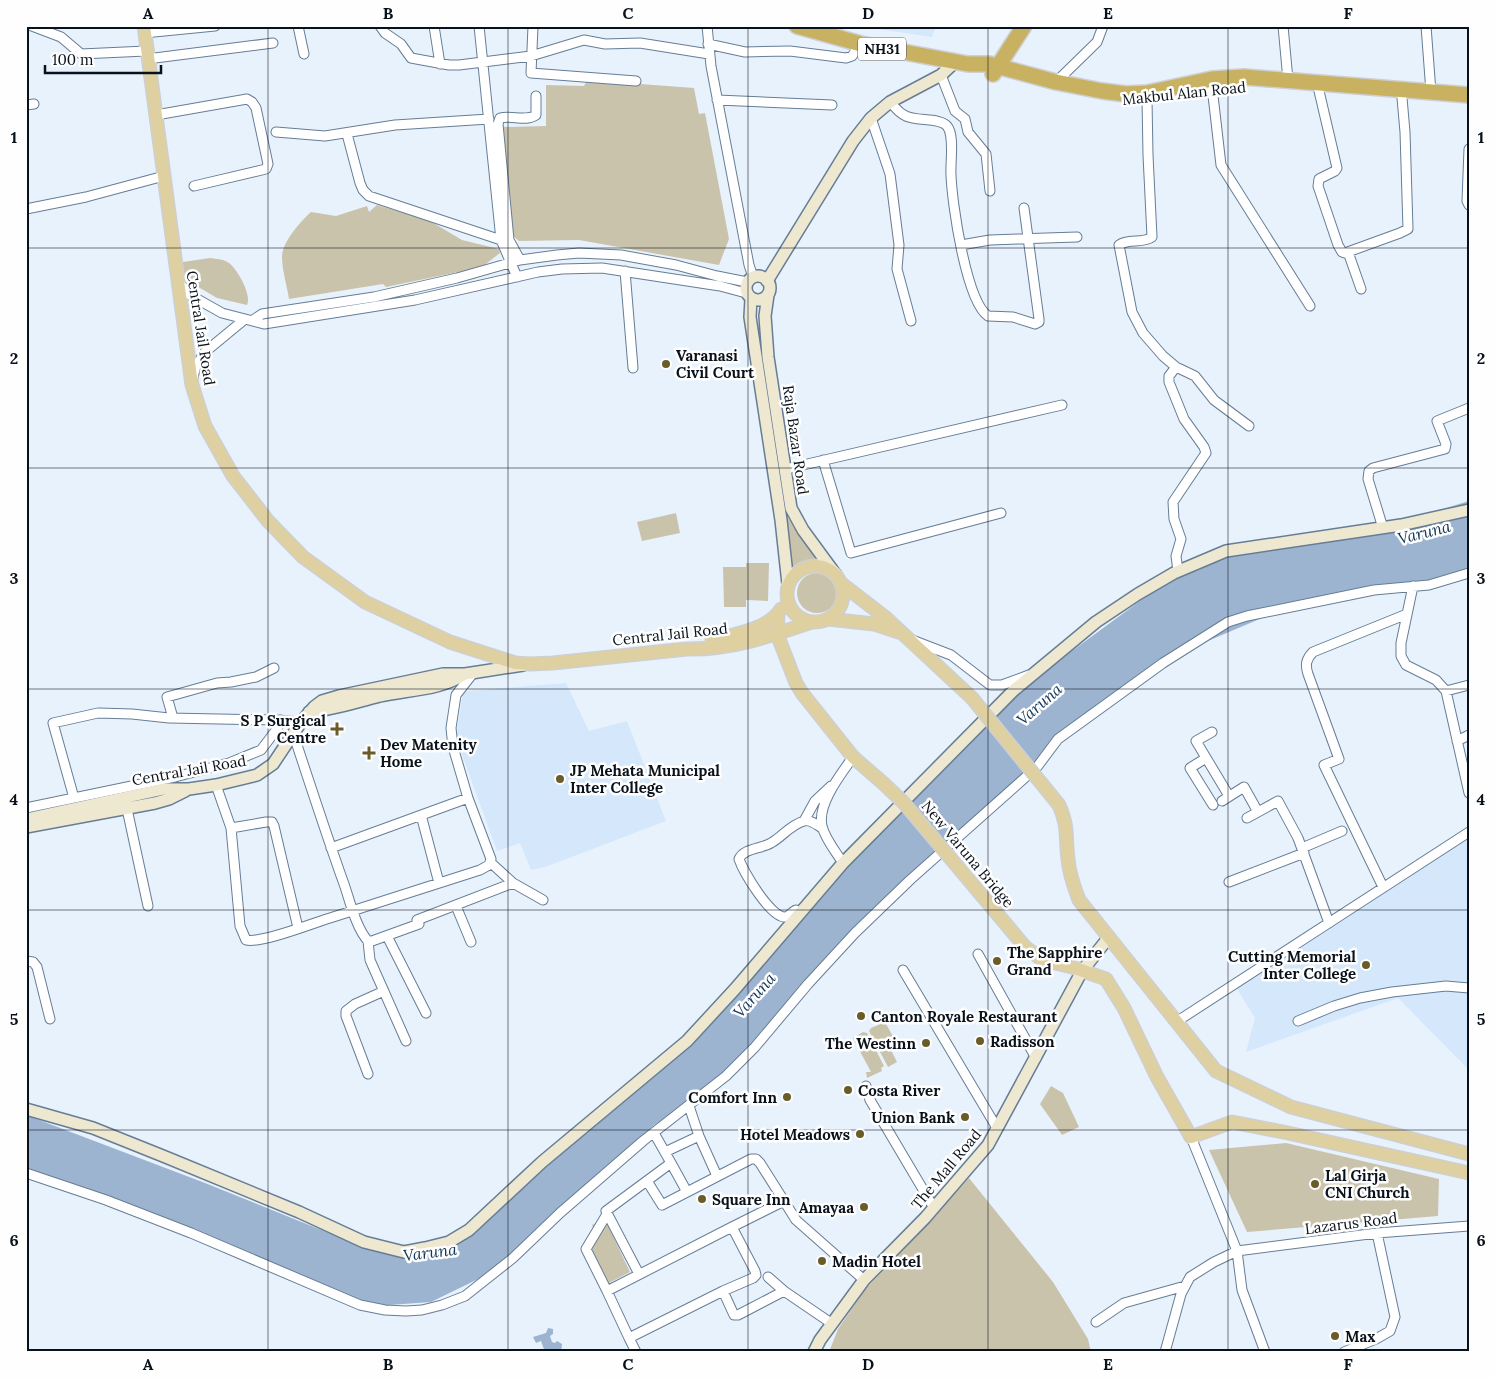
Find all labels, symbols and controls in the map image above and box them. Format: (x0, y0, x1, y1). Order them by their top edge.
text: A (143, 3, 154, 23)
text: B (383, 3, 394, 23)
text: C (622, 3, 634, 23)
text: D (862, 3, 874, 23)
text: E (1103, 3, 1113, 23)
text: F (1343, 3, 1353, 23)
road number: NH31 (858, 38, 906, 61)
scale bar (45, 42, 161, 74)
text: 100 m (52, 50, 93, 69)
street label: Makbul Alan Road (1121, 77, 1247, 109)
text: 1 (11, 127, 17, 147)
text: 1 (1478, 127, 1484, 147)
street label: Central Jail Road (183, 269, 219, 387)
place label: Varanasi Civil Court (676, 346, 755, 382)
text: 2 (10, 348, 18, 368)
text: 2 (1477, 348, 1485, 368)
marker: Varanasi Civil Court (660, 358, 672, 370)
street label: Raja Bazar Road (779, 384, 813, 496)
water label: Varuna (1396, 516, 1453, 548)
text: 3 (10, 568, 19, 588)
text: 3 (1477, 568, 1486, 588)
street label: Central Jail Road (611, 619, 729, 649)
water label: Varuna (1012, 679, 1066, 729)
place label: S P Surgical Centre (240, 711, 326, 747)
marker: S P Surgical Centre (330, 722, 344, 736)
place label: Dev Matenity Home (380, 735, 478, 771)
marker: Dev Matenity Home (362, 746, 376, 760)
street label: Central Jail Road (130, 751, 248, 789)
place label: JP Mehata Municipal Inter College (570, 761, 720, 797)
marker: JP Mehata Municipal Inter College (554, 773, 566, 785)
text: 4 (10, 789, 19, 809)
text: 4 (1477, 789, 1486, 809)
street label: New Varuna Bridge (918, 797, 1018, 911)
place label: The Sapphire Grand (1007, 943, 1102, 979)
place label: Cutting Memorial Inter College (1228, 947, 1356, 983)
marker: The Sapphire Grand (991, 955, 1003, 967)
marker: Cutting Memorial Inter College (1360, 959, 1372, 971)
water label: Varuna (729, 968, 780, 1022)
place label: Canton Royale Restaurant (871, 1007, 1058, 1026)
text: 5 (10, 1009, 19, 1029)
text: 5 (1477, 1009, 1486, 1029)
marker: Canton Royale Restaurant (855, 1010, 867, 1022)
place label: Radisson (990, 1032, 1055, 1051)
place label: The Westinn (825, 1034, 916, 1053)
marker: Radisson (974, 1035, 986, 1047)
marker: The Westinn (920, 1037, 932, 1049)
place label: Costa River (858, 1081, 941, 1100)
marker: Costa River (842, 1084, 854, 1096)
place label: Comfort Inn (688, 1088, 777, 1107)
marker: Comfort Inn (781, 1091, 793, 1103)
place label: Union Bank (871, 1108, 955, 1127)
marker: Union Bank (959, 1111, 971, 1123)
place label: Hotel Meadows (740, 1125, 850, 1144)
street label: The Mall Road (907, 1125, 985, 1213)
marker: Hotel Meadows (854, 1128, 866, 1140)
place label: Lal Girja CNI Church (1325, 1166, 1410, 1202)
marker: Lal Girja CNI Church (1309, 1178, 1321, 1190)
place label: Square Inn (712, 1190, 791, 1209)
marker: Square Inn (696, 1193, 708, 1205)
place label: Amayaa (799, 1198, 854, 1217)
marker: Amayaa (858, 1201, 870, 1213)
street label: Lazarus Road (1304, 1208, 1398, 1238)
text: 6 (9, 1230, 19, 1250)
text: 6 (1476, 1230, 1486, 1250)
water label: Varuna (402, 1239, 458, 1265)
place label: Madin Hotel (832, 1252, 921, 1271)
marker: Madin Hotel (816, 1255, 828, 1267)
place label: Max (1345, 1327, 1376, 1346)
marker: Max (1329, 1330, 1341, 1342)
text: A (143, 1354, 154, 1374)
text: B (383, 1354, 394, 1374)
text: C (622, 1354, 634, 1374)
text: D (862, 1354, 874, 1374)
text: E (1103, 1354, 1113, 1374)
text: F (1343, 1354, 1353, 1374)

